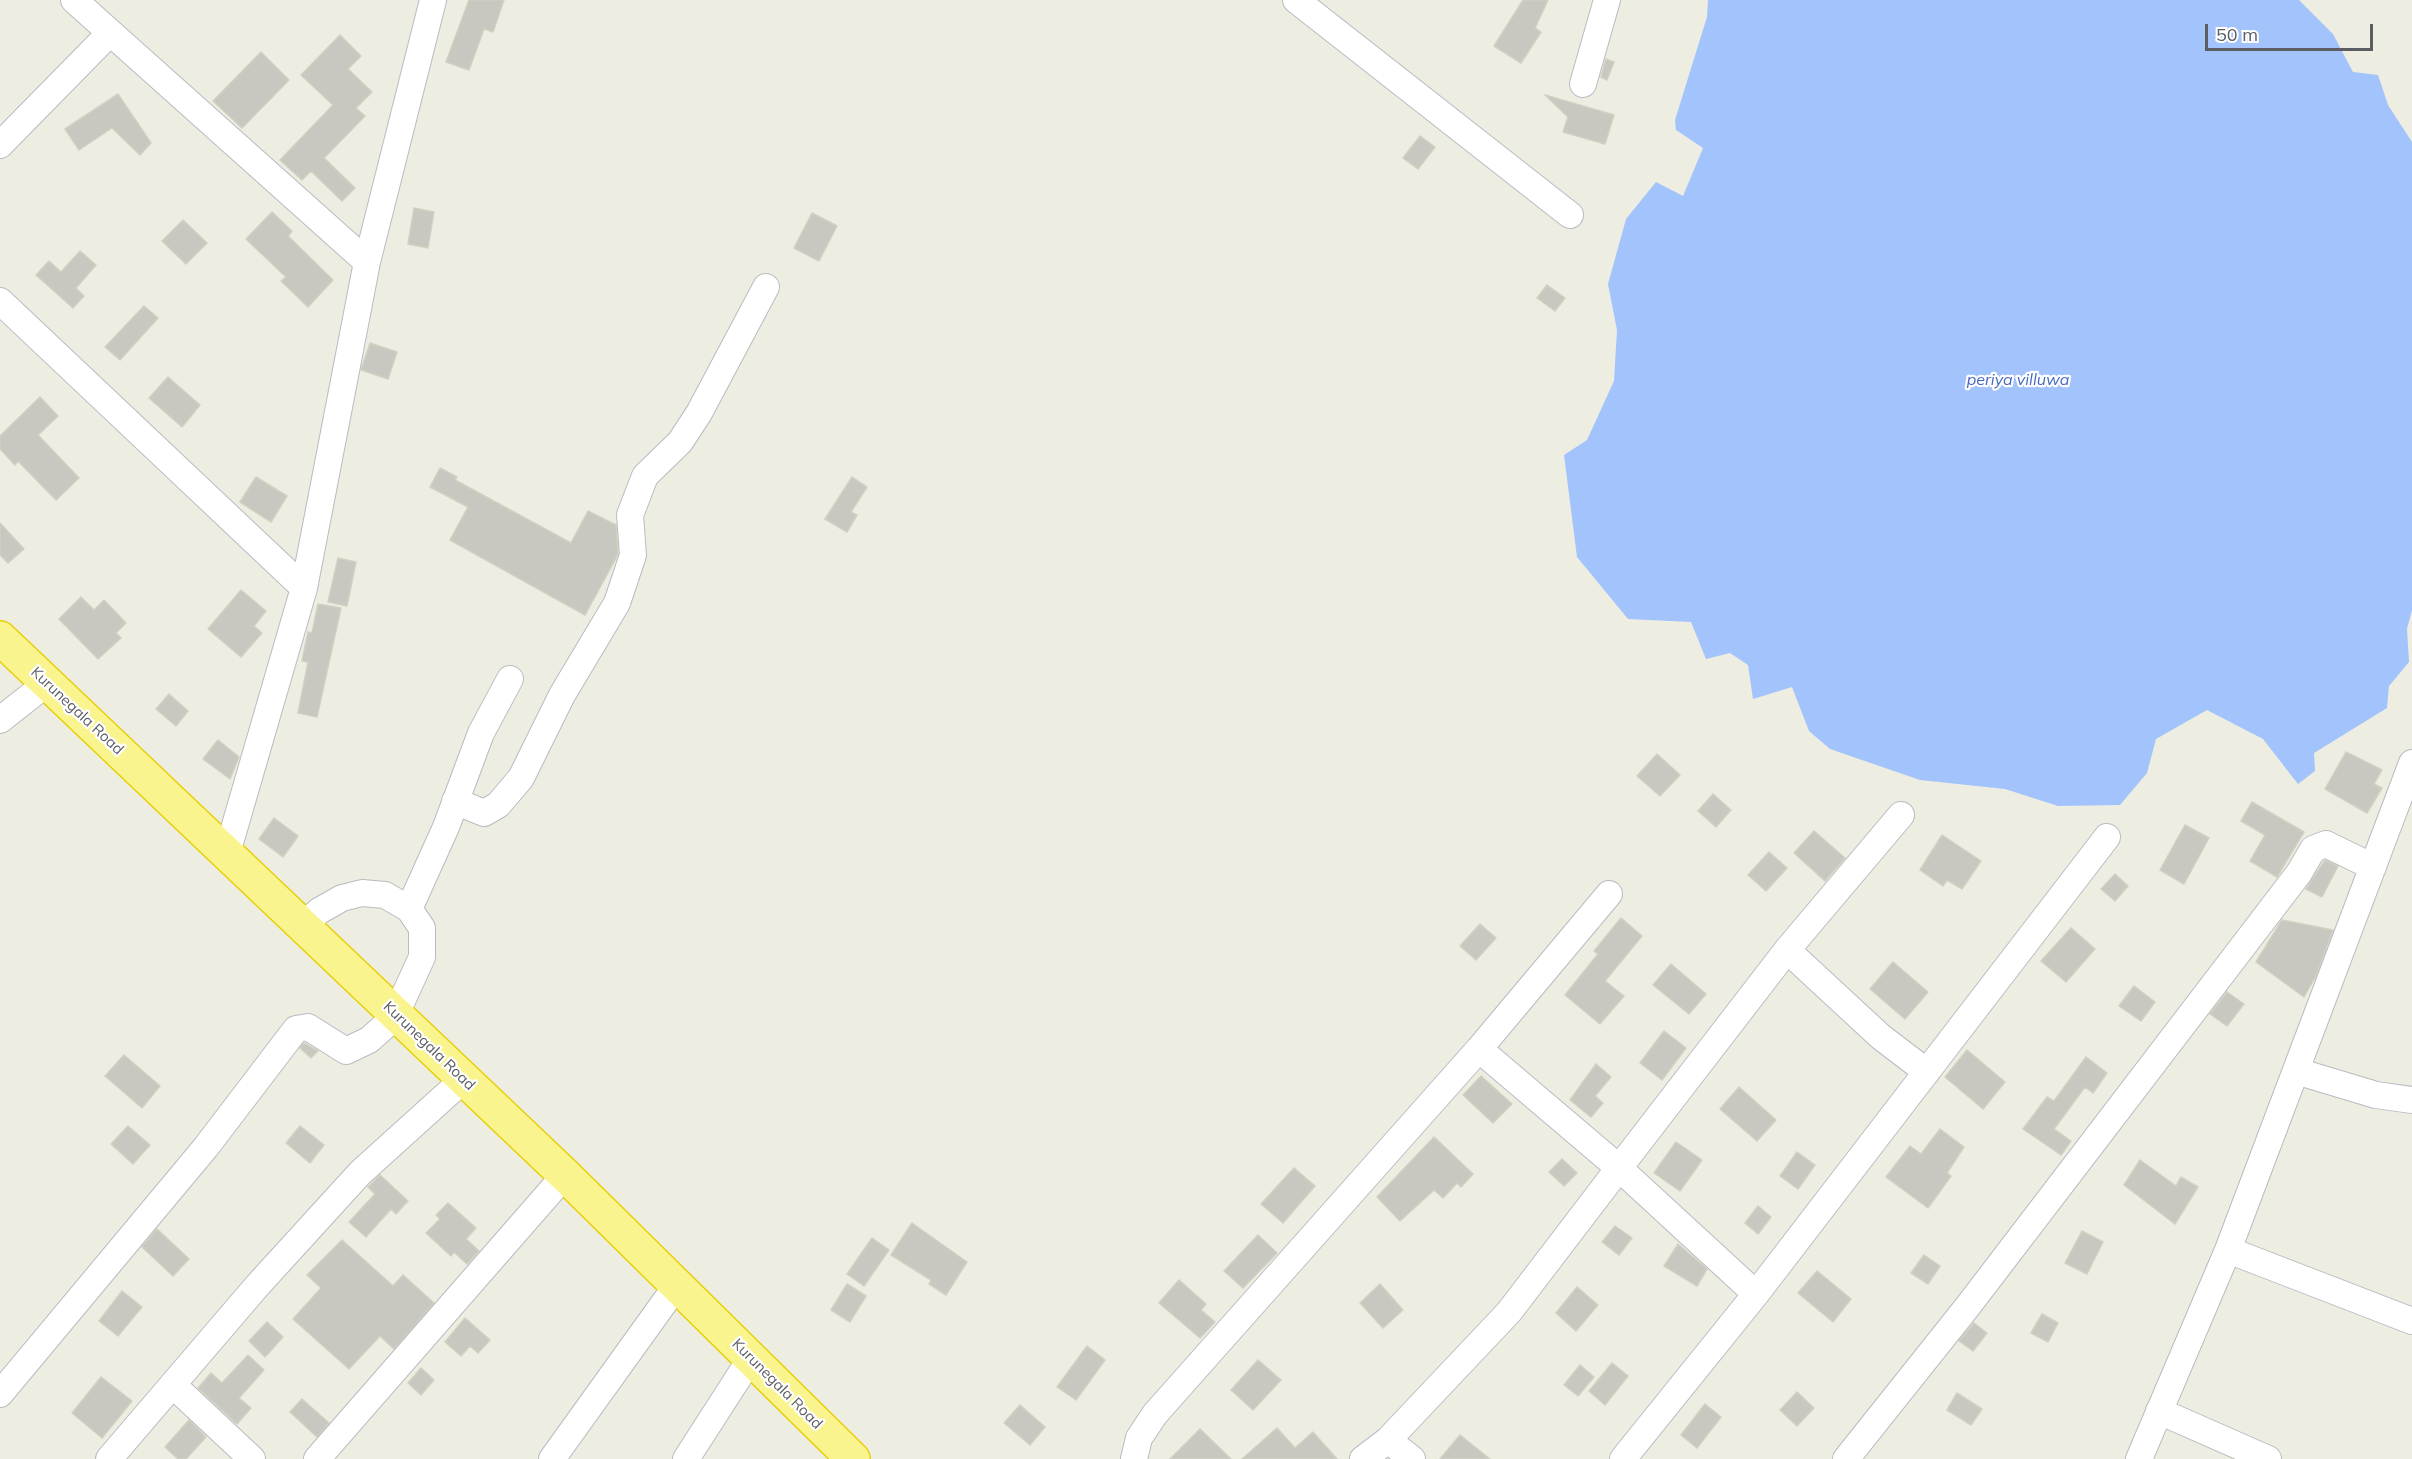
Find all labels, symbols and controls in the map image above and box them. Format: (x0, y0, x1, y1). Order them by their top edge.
scale bar (2208, 12, 2376, 50)
text: 50 m (2216, 23, 2258, 46)
water label: periya villuwa (1967, 370, 2069, 390)
street label: Kurunegala Road (27, 663, 127, 759)
street label: Kurunegala Road (379, 998, 479, 1094)
street label: Kurunegala Road (728, 1335, 826, 1433)

